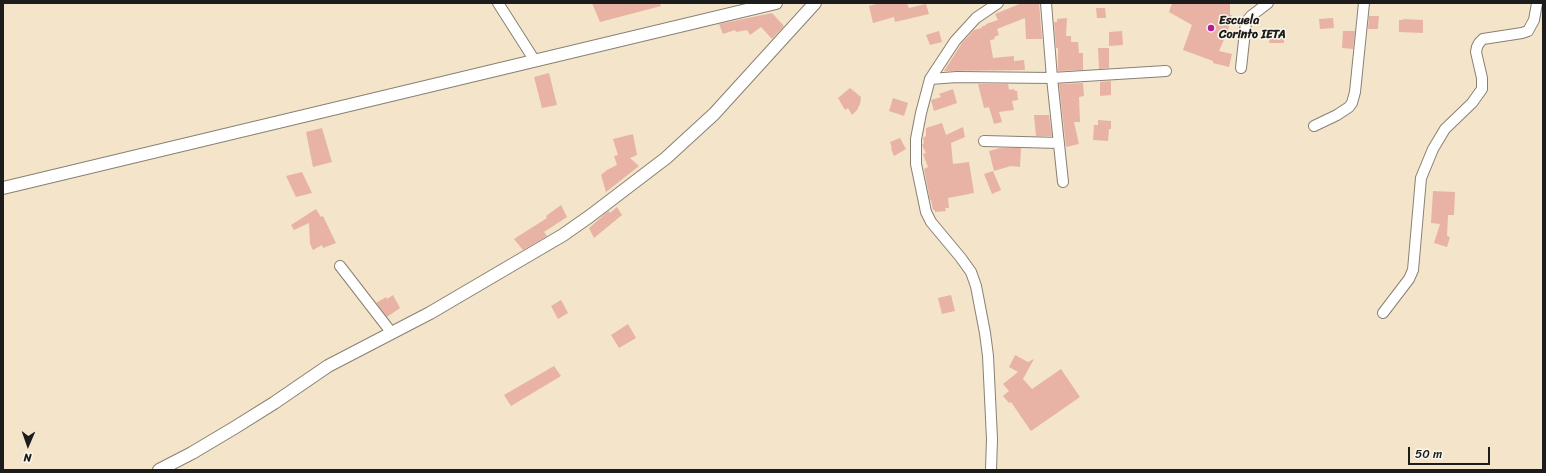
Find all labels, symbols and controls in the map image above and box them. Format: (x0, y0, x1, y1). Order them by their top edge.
place label: Escuela Corinto IETA (1219, 14, 1286, 42)
marker: Escuela Corinto IETA (1206, 23, 1216, 33)
north arrow (8, 425, 48, 465)
scale bar (1410, 439, 1492, 465)
text: 50 m (1415, 443, 1442, 465)
text: N (23, 448, 32, 467)

